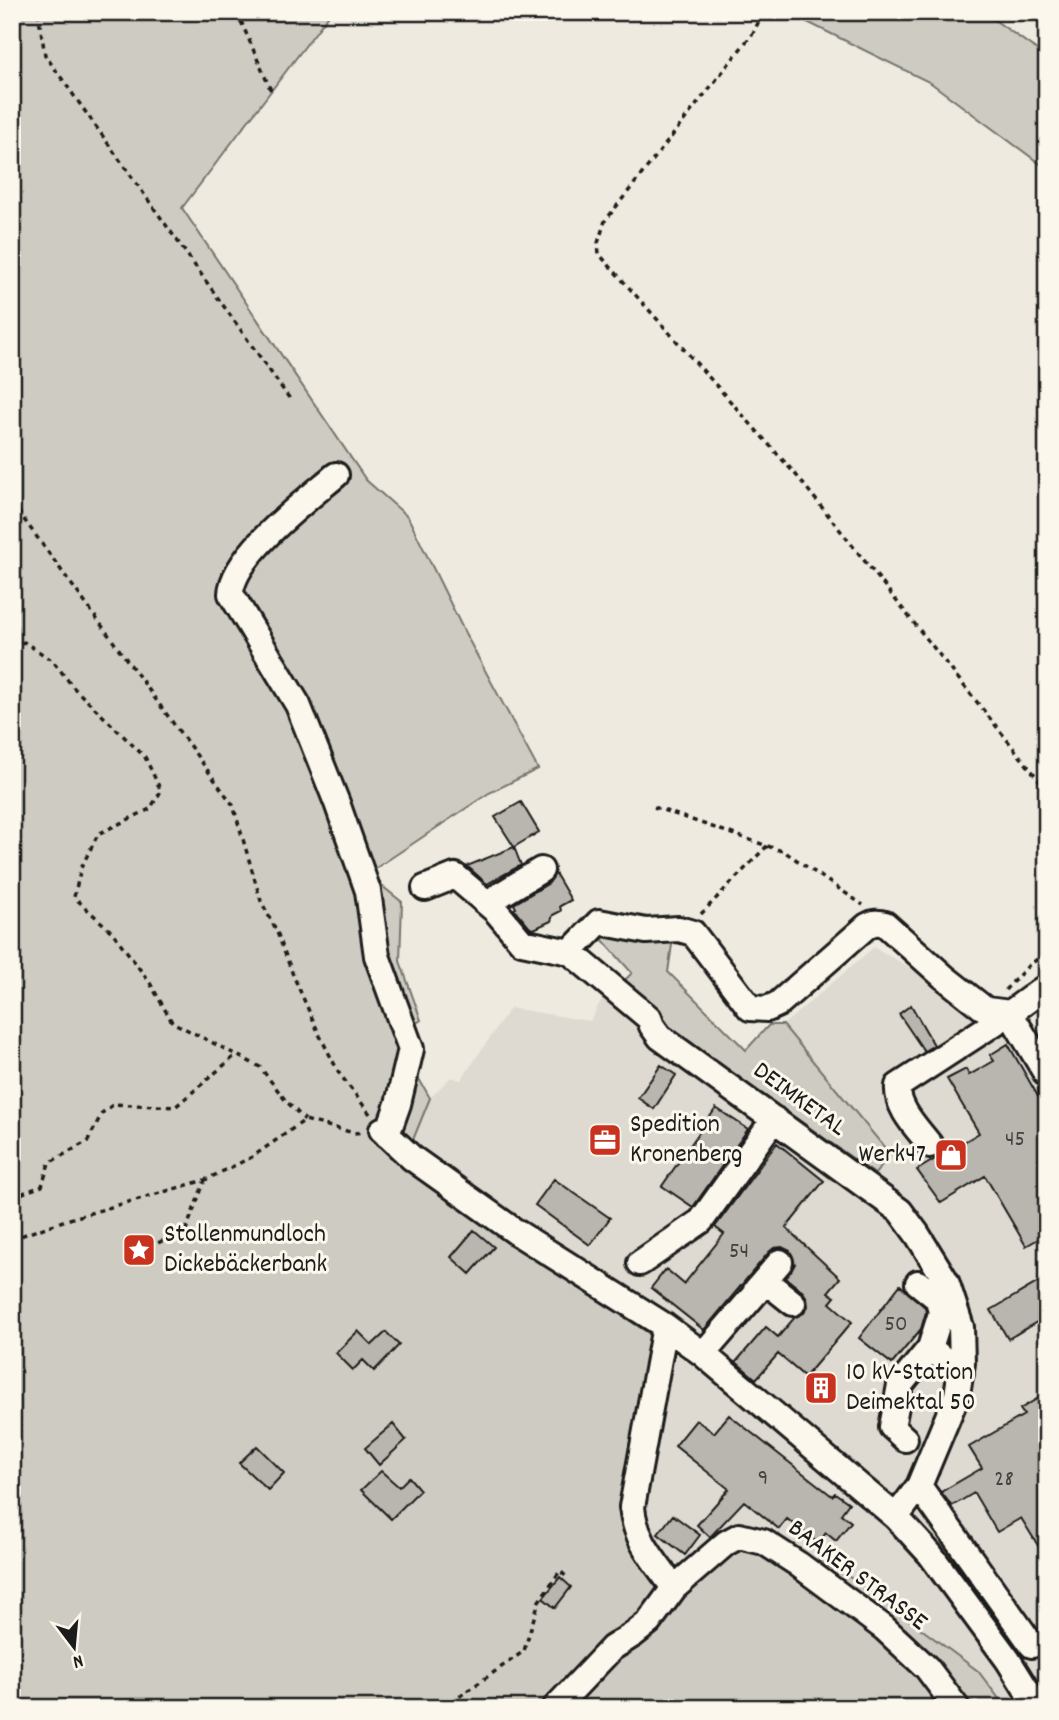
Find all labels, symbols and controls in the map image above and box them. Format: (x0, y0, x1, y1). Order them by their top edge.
street label: DEIMKETAL (745, 1053, 854, 1147)
place label: Spedition Kronenberg (630, 1107, 742, 1174)
office icon: Spedition Kronenberg (586, 1121, 624, 1159)
house number: 45 (1005, 1124, 1025, 1157)
shop icon: Werk47 (932, 1136, 970, 1174)
place label: Werk47 (859, 1137, 926, 1174)
place label: Stollenmundloch Dickebäckerbank (164, 1217, 327, 1284)
place icon: Stollenmundloch Dickebäckerbank (120, 1231, 158, 1269)
house number: 54 (729, 1236, 749, 1269)
house number: 50 (884, 1309, 908, 1342)
place label: 10 kV-Station Deimektal 50 (846, 1355, 976, 1422)
building icon: 10 kV-Station Deimektal 50 (802, 1369, 840, 1407)
house number: 9 (758, 1463, 768, 1496)
house number: 28 (994, 1464, 1014, 1497)
street label: BAAKER STRASSE (779, 1511, 935, 1641)
north arrow (38, 1612, 108, 1682)
text: N (69, 1646, 86, 1674)

